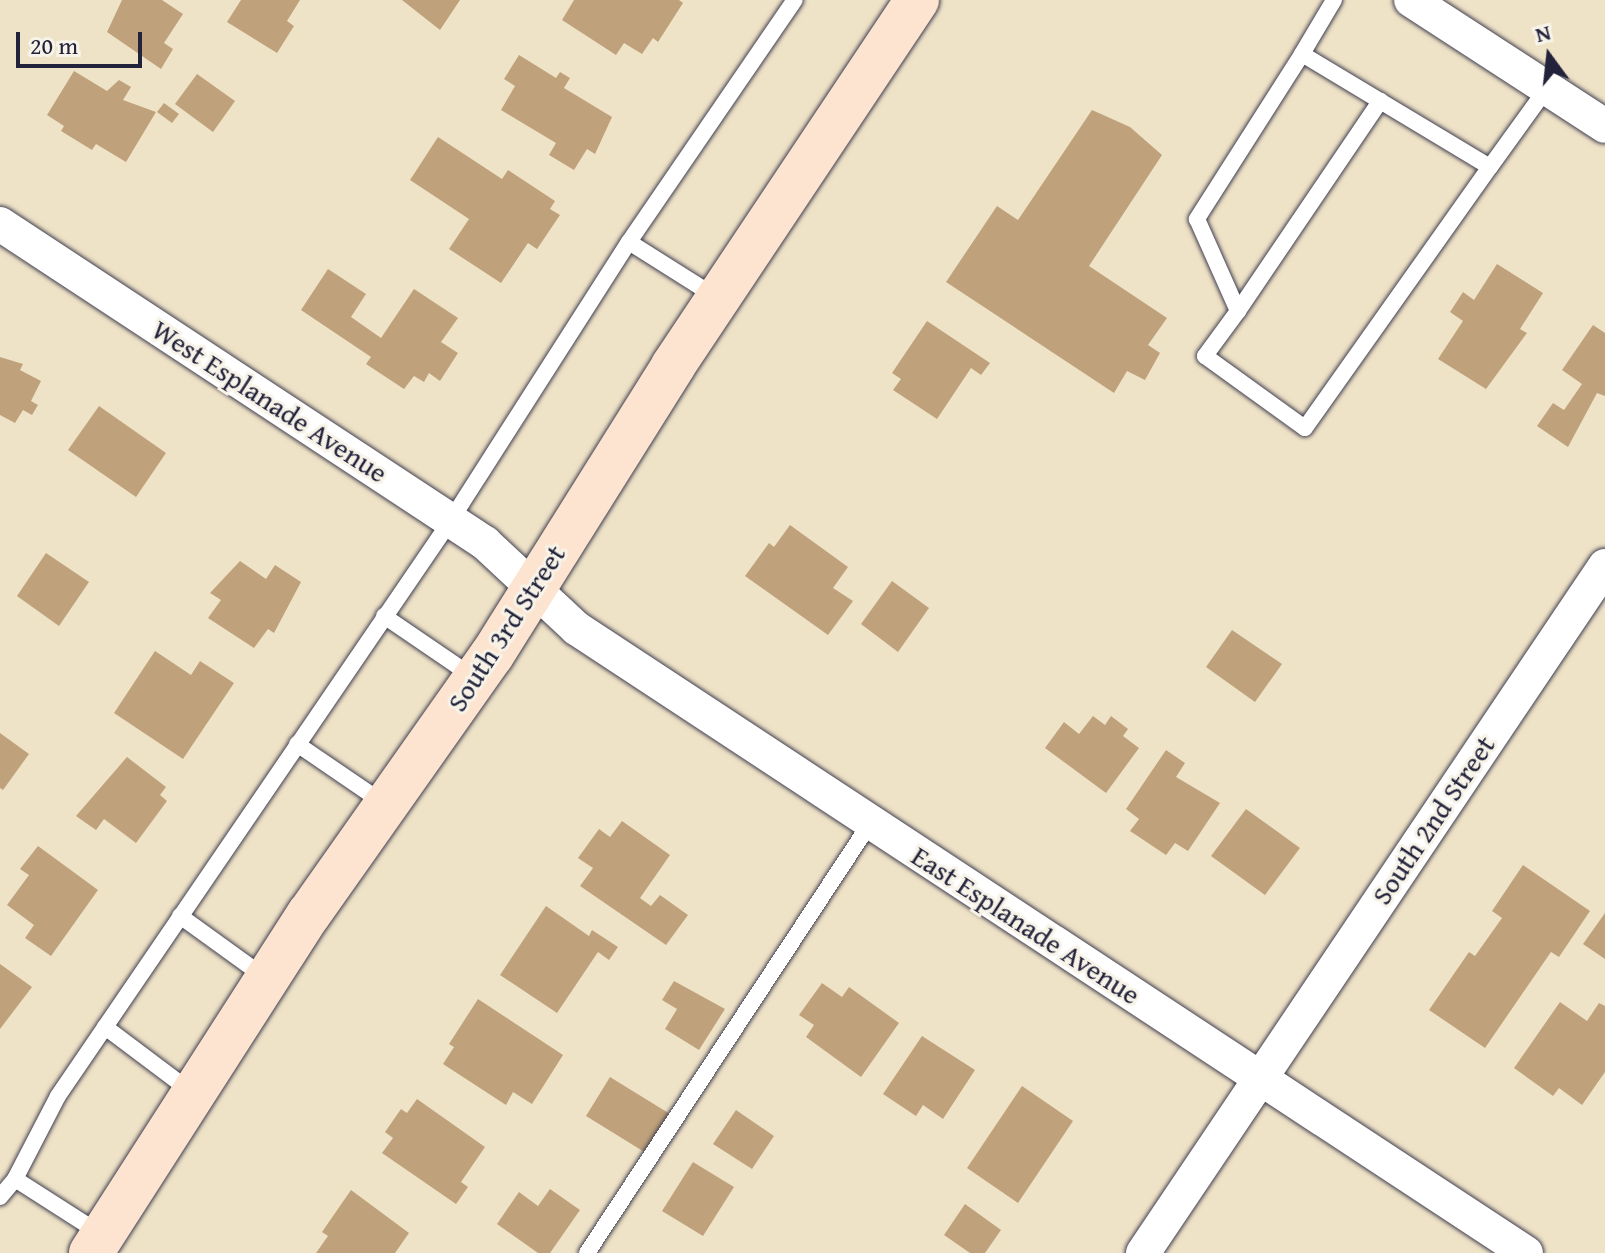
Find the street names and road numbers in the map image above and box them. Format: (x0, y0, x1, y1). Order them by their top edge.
street label: West Esplanade Avenue (146, 312, 394, 490)
street label: South 3rd Street (440, 539, 572, 717)
street label: South 2nd Street (1364, 729, 1502, 911)
street label: East Esplanade Avenue (906, 839, 1146, 1011)

